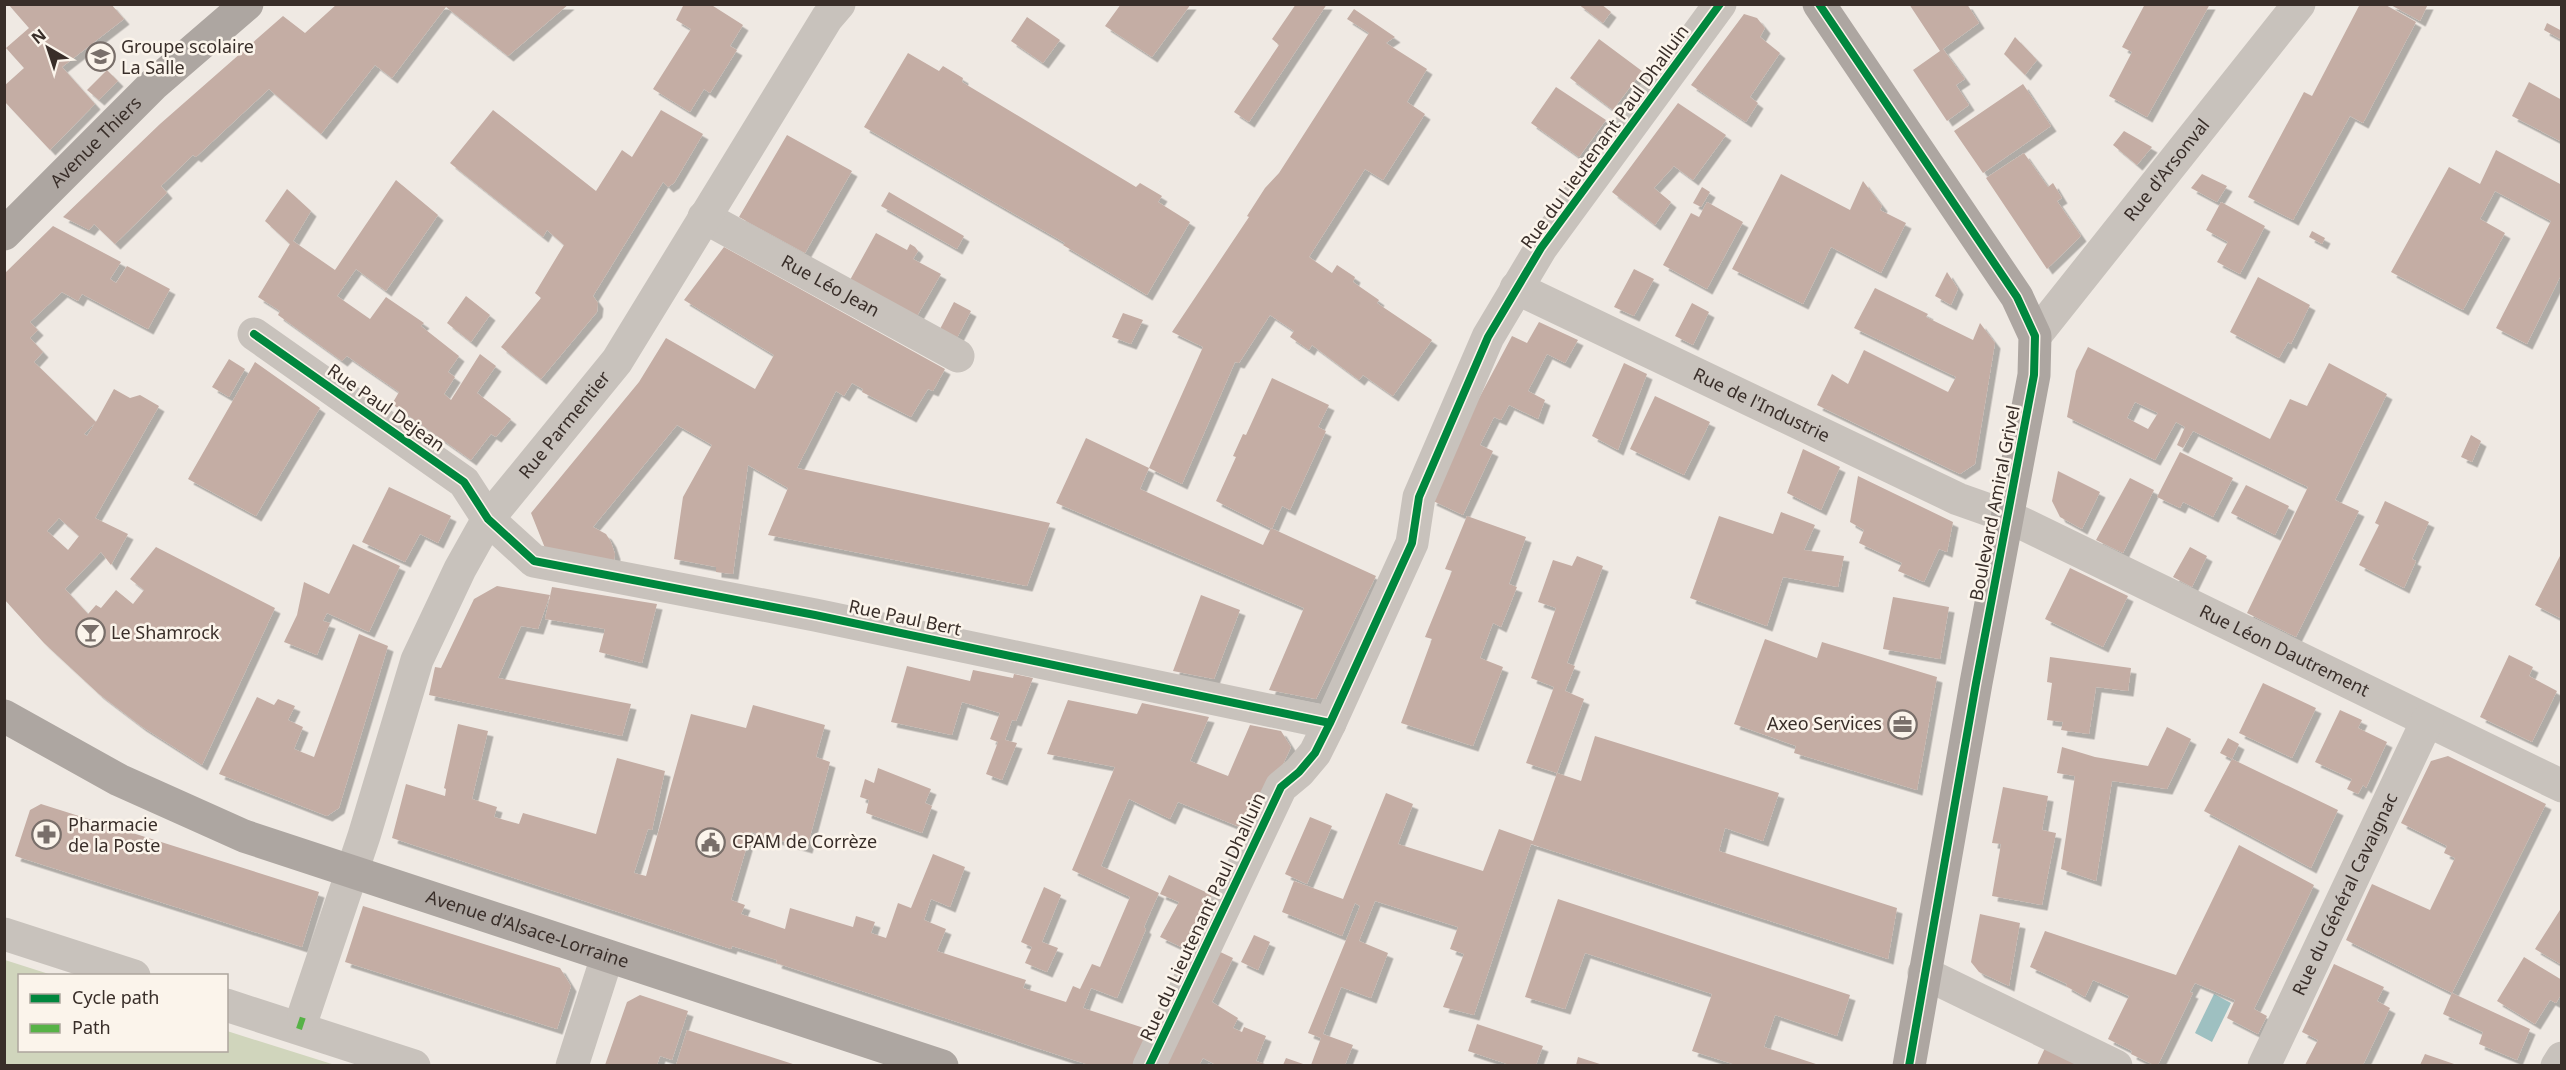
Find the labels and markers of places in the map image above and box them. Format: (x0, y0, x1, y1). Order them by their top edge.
place label: Groupe scolaire La Salle (121, 34, 254, 79)
school or university icon: Groupe scolaire La Salle (84, 41, 116, 73)
bar icon: Le Shamrock (74, 617, 106, 649)
place label: Le Shamrock (111, 620, 220, 644)
office icon: Axeo Services (1887, 708, 1919, 740)
place label: Axeo Services (1767, 711, 1882, 735)
place label: Pharmacie de la Poste (68, 812, 160, 857)
pharmacy icon: Pharmacie de la Poste (31, 819, 63, 851)
public building icon: CPAM de Corrèze (695, 826, 727, 858)
place label: CPAM de Corrèze (732, 829, 877, 853)

